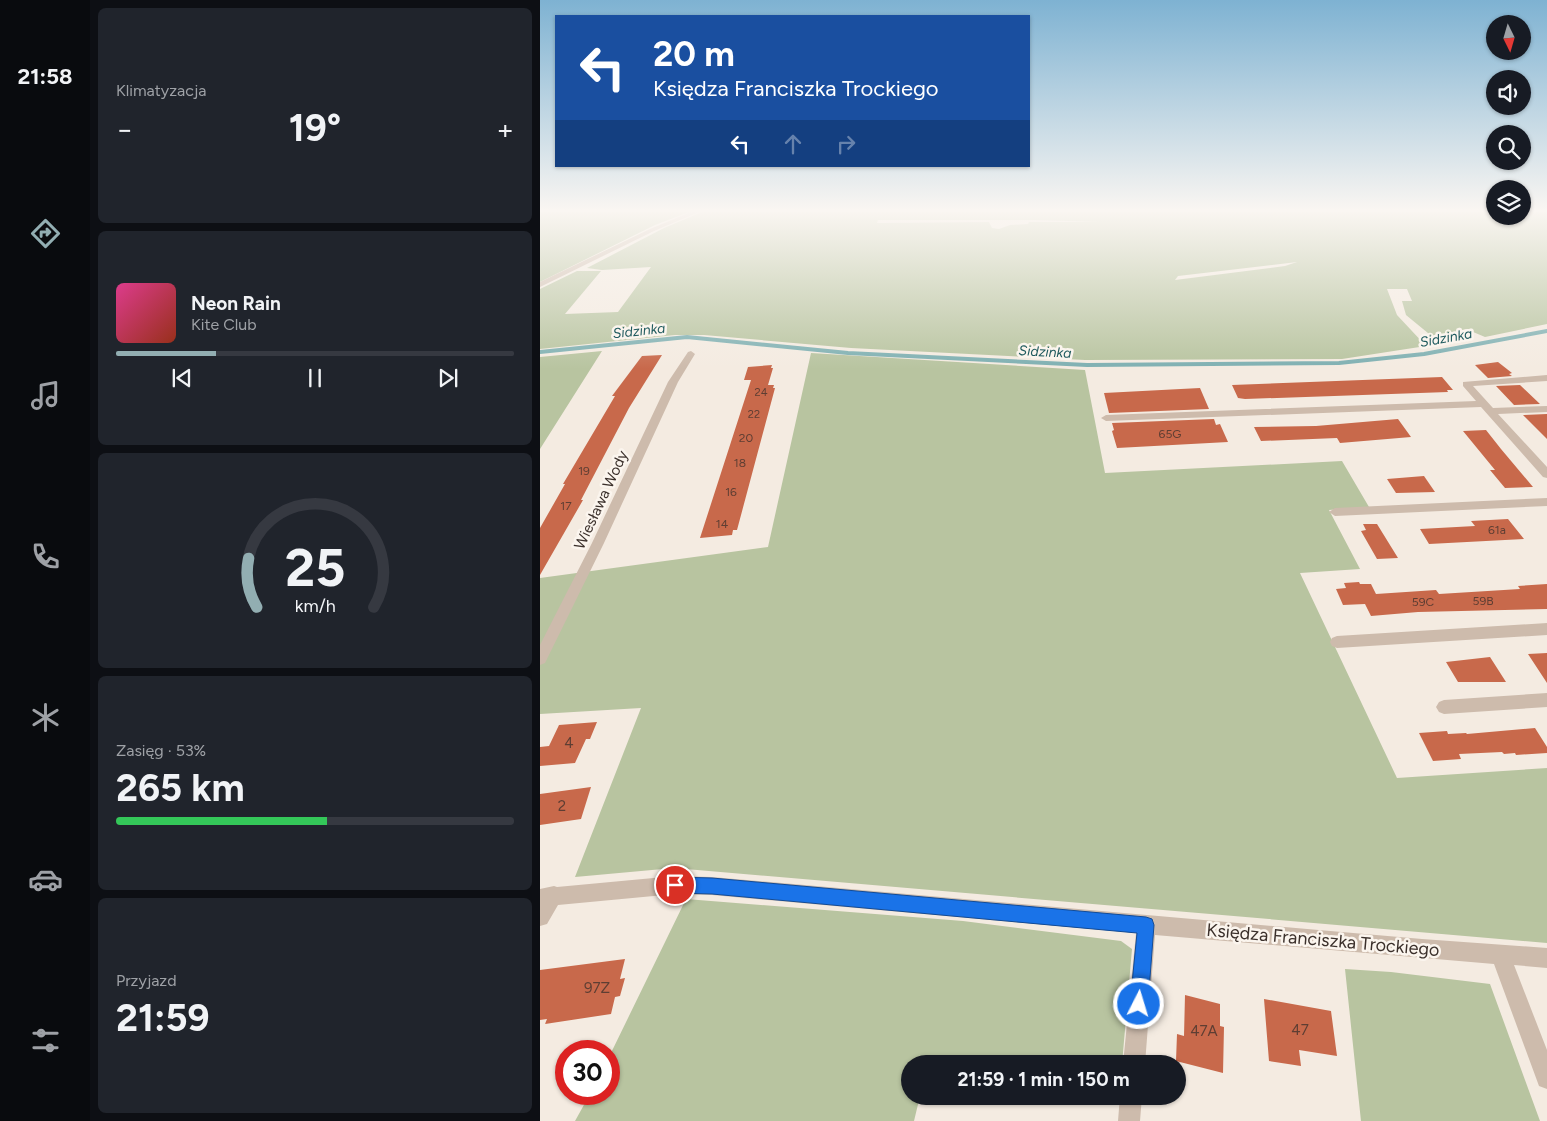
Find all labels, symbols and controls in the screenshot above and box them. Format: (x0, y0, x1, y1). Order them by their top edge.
north arrow (1486, 15, 1531, 60)
map controls (1486, 15, 1531, 225)
text: 20 m (653, 33, 735, 75)
icon: left (570, 35, 635, 100)
text: 21:58 (18, 63, 72, 90)
button: sound (1486, 70, 1531, 115)
text: Księdza Franciszka Trockiego (653, 75, 939, 102)
text: Klimatyzacja (116, 81, 206, 100)
text: 19° (289, 105, 341, 151)
text: − (116, 112, 133, 146)
text: + (497, 112, 514, 146)
button: search (1486, 125, 1531, 170)
icon: left (726, 130, 754, 158)
icon: ahead (779, 130, 807, 158)
icon: right (832, 130, 860, 158)
button: layers (1486, 180, 1531, 225)
icon: directions (28, 216, 63, 251)
text: Neon Rain (191, 292, 281, 315)
text: Kite Club (191, 315, 257, 334)
water label: Sidzinka (612, 320, 666, 342)
water label: Sidzinka (1418, 325, 1474, 351)
water label: Sidzinka (1018, 342, 1072, 362)
icon: previous (168, 364, 196, 392)
icon: pause (301, 364, 329, 392)
icon: next (434, 364, 462, 392)
icon: music (28, 378, 63, 413)
house number: 24 (755, 386, 768, 399)
house number: 22 (748, 408, 760, 421)
house number: 65G (1159, 427, 1181, 441)
house number: 20 (739, 431, 754, 445)
street label: Wiesława Wody (570, 448, 632, 552)
house number: 18 (734, 456, 746, 470)
house number: 19 (578, 464, 590, 478)
house number: 16 (725, 485, 737, 499)
house number: 17 (560, 499, 572, 513)
house number: 14 (716, 517, 729, 531)
house number: 61a (1488, 523, 1506, 537)
text: 25 (285, 537, 345, 599)
icon: phone (28, 539, 63, 574)
house number: 59B (1472, 594, 1494, 608)
text: km/h (295, 595, 335, 616)
house number: 59C (1412, 595, 1435, 609)
icon: climate (28, 700, 63, 735)
house number: 4 (564, 734, 574, 752)
text: Zasięg · 53% (116, 741, 206, 760)
text: 265 km (116, 765, 245, 811)
house number: 2 (558, 797, 566, 815)
icon: car (28, 862, 63, 897)
pin (654, 864, 696, 906)
icon: arrive (661, 871, 689, 899)
street label: Księdza Franciszka Trockiego (1206, 919, 1440, 961)
text: Przyjazd (116, 971, 177, 990)
position arrow (1112, 977, 1164, 1029)
house number: 97Z (584, 979, 610, 997)
text: 21:59 (116, 995, 210, 1041)
house number: 47 (1291, 1021, 1309, 1039)
house number: 47A (1190, 1022, 1218, 1040)
icon: filters (28, 1023, 63, 1058)
speed limit sign: 30 (555, 1040, 620, 1105)
text: 21:59 · 1 min · 150 m (957, 1068, 1130, 1091)

